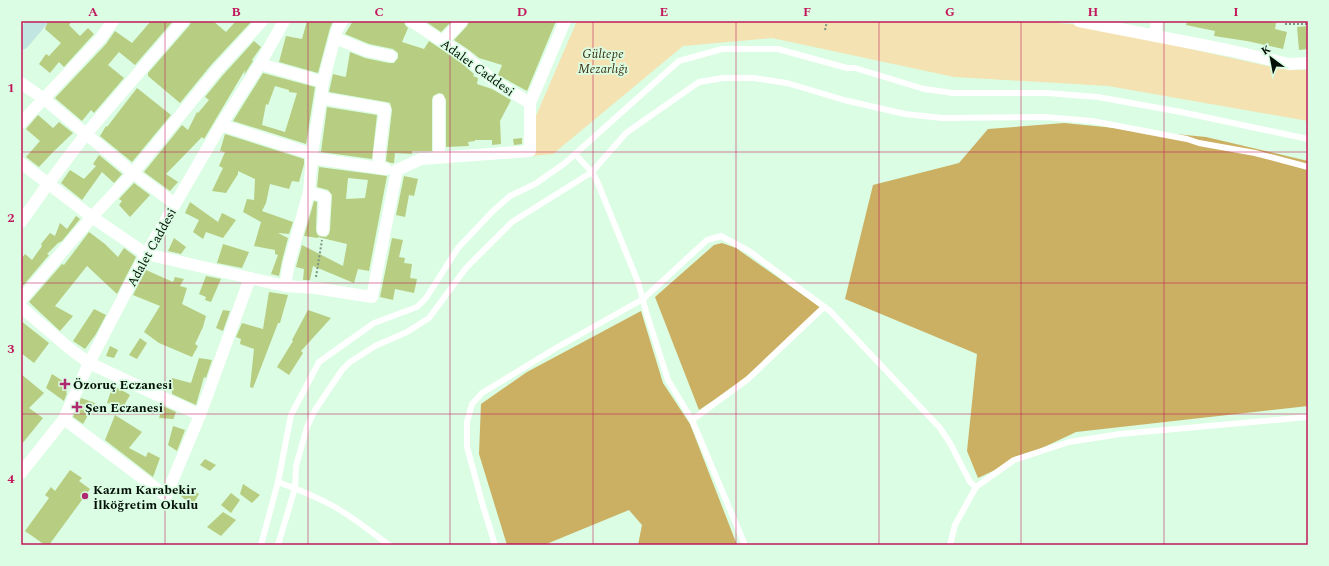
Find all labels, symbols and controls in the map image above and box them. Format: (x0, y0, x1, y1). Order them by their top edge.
text: A (88, 2, 98, 22)
text: B (231, 2, 241, 22)
text: C (374, 2, 384, 22)
text: D (517, 2, 527, 22)
text: E (660, 2, 669, 22)
text: F (803, 2, 811, 22)
text: G (945, 2, 955, 22)
text: H (1088, 2, 1099, 22)
text: I (1233, 2, 1239, 22)
street label: Adalet Caddesi (436, 34, 519, 102)
north arrow (1251, 38, 1291, 78)
text: K (1258, 40, 1274, 59)
park label: Gültepe Mezarlığı (578, 44, 628, 79)
text: 1 (7, 78, 15, 98)
street label: Adalet Caddesi (122, 204, 182, 291)
text: 2 (7, 208, 15, 228)
text: 3 (7, 339, 15, 359)
place label: Özoruç Eczanesi (73, 375, 172, 395)
marker: Özoruç Eczanesi (60, 379, 70, 389)
place label: Şen Eczanesi (85, 398, 163, 418)
marker: Şen Eczanesi (72, 402, 82, 412)
text: 4 (7, 469, 15, 489)
place label: Kazım Karabekir İlköğretim Okulu (93, 480, 199, 515)
marker: Kazım Karabekir İlköğretim Okulu (80, 491, 90, 501)

